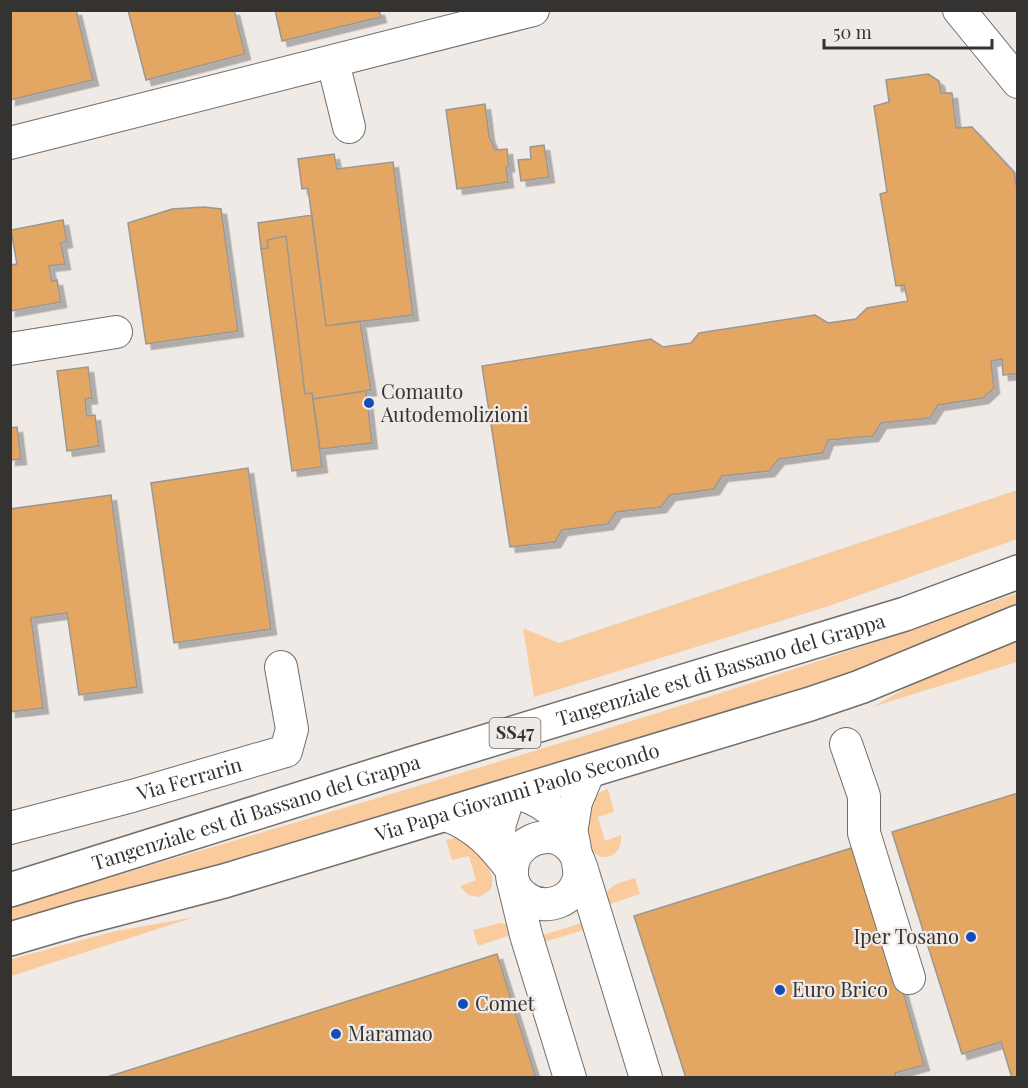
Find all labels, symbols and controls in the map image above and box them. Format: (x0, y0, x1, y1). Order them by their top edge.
scale bar (824, 12, 992, 50)
text: 50 m (833, 20, 872, 44)
place label: Comauto Autodemolizioni (380, 377, 529, 427)
marker: Comauto Autodemolizioni (362, 396, 376, 410)
street label: Tangenziale est di Bassano del Grappa (553, 606, 888, 731)
road number: SS47 (490, 718, 540, 748)
street label: Via Papa Giovanni Paolo Secondo (370, 735, 662, 847)
street label: Tangenziale est di Bassano del Grappa (88, 747, 423, 875)
street label: Via Ferrarin (132, 750, 245, 806)
place label: Iper Tosano (853, 922, 959, 949)
marker: Iper Tosano (964, 930, 978, 944)
place label: Euro Brico (792, 975, 888, 1002)
marker: Euro Brico (773, 983, 787, 997)
place label: Comet (475, 989, 536, 1016)
marker: Comet (456, 997, 470, 1011)
place label: Maramao (348, 1019, 433, 1046)
marker: Maramao (329, 1027, 343, 1041)

